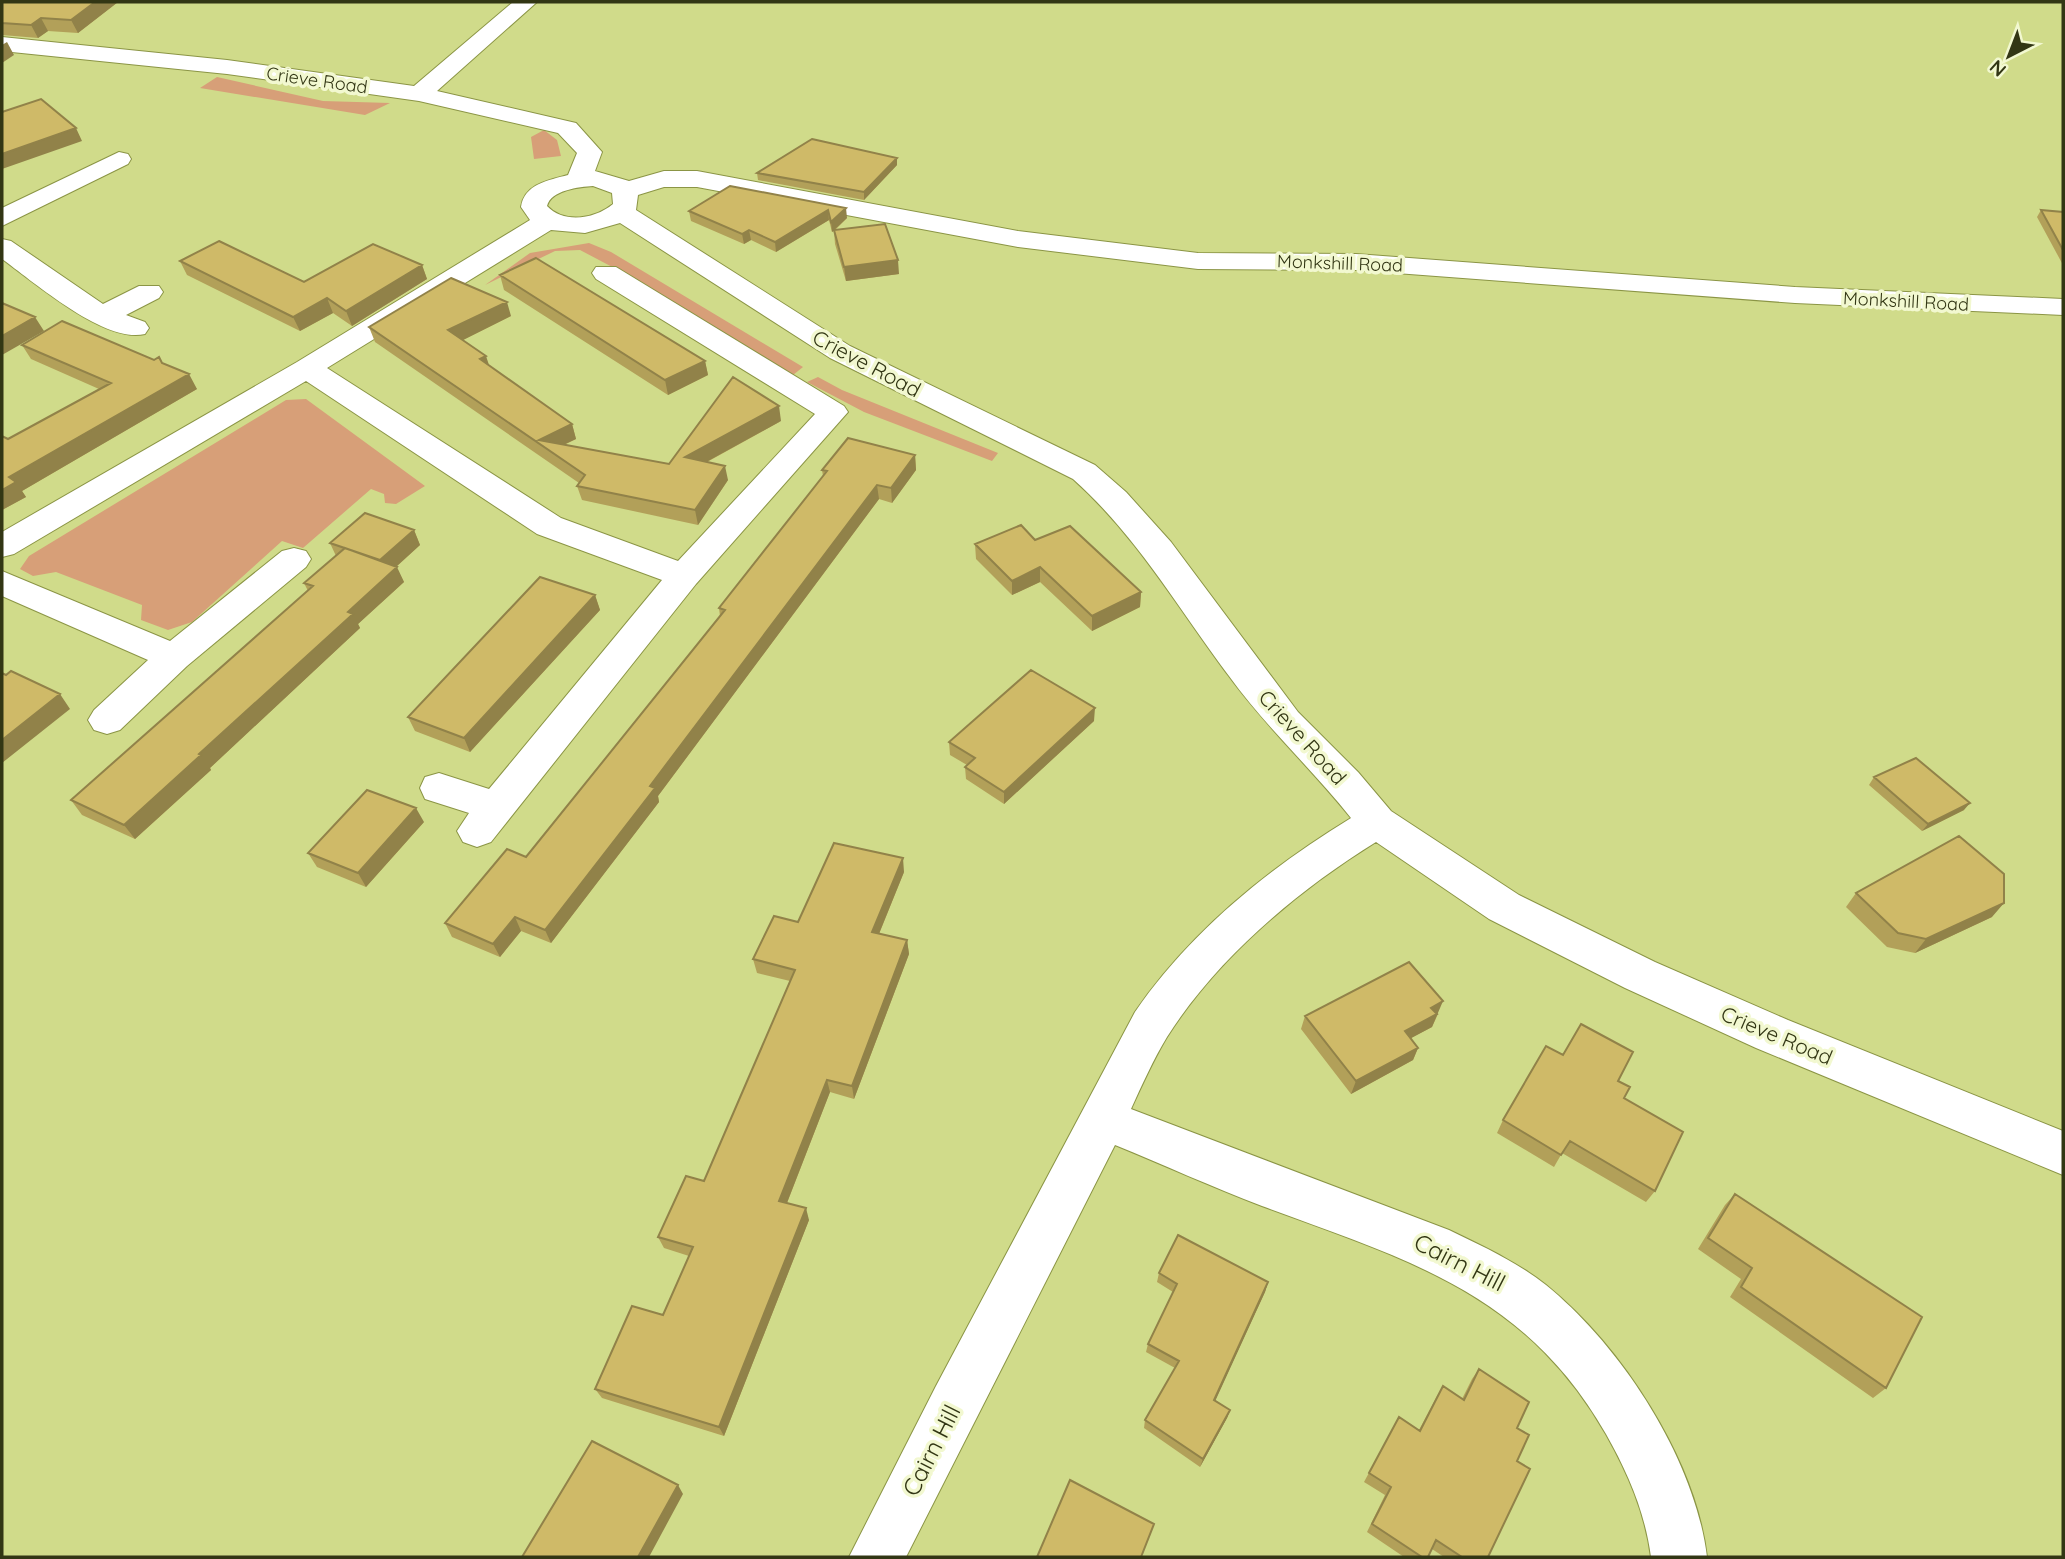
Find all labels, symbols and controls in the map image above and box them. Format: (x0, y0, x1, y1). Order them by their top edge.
north arrow (1974, 21, 2044, 91)
text: N (1984, 55, 2011, 82)
street label: Crieve Road (265, 62, 369, 98)
street label: Monkshill Road (1277, 249, 1403, 277)
street label: Monkshill Road (1842, 286, 1970, 316)
street label: Crieve Road (808, 324, 926, 402)
street label: Crieve Road (1254, 684, 1352, 790)
street label: Crieve Road (1717, 1000, 1837, 1070)
street label: Cairn Hill (1409, 1226, 1511, 1298)
street label: Cairn Hill (895, 1399, 967, 1501)

